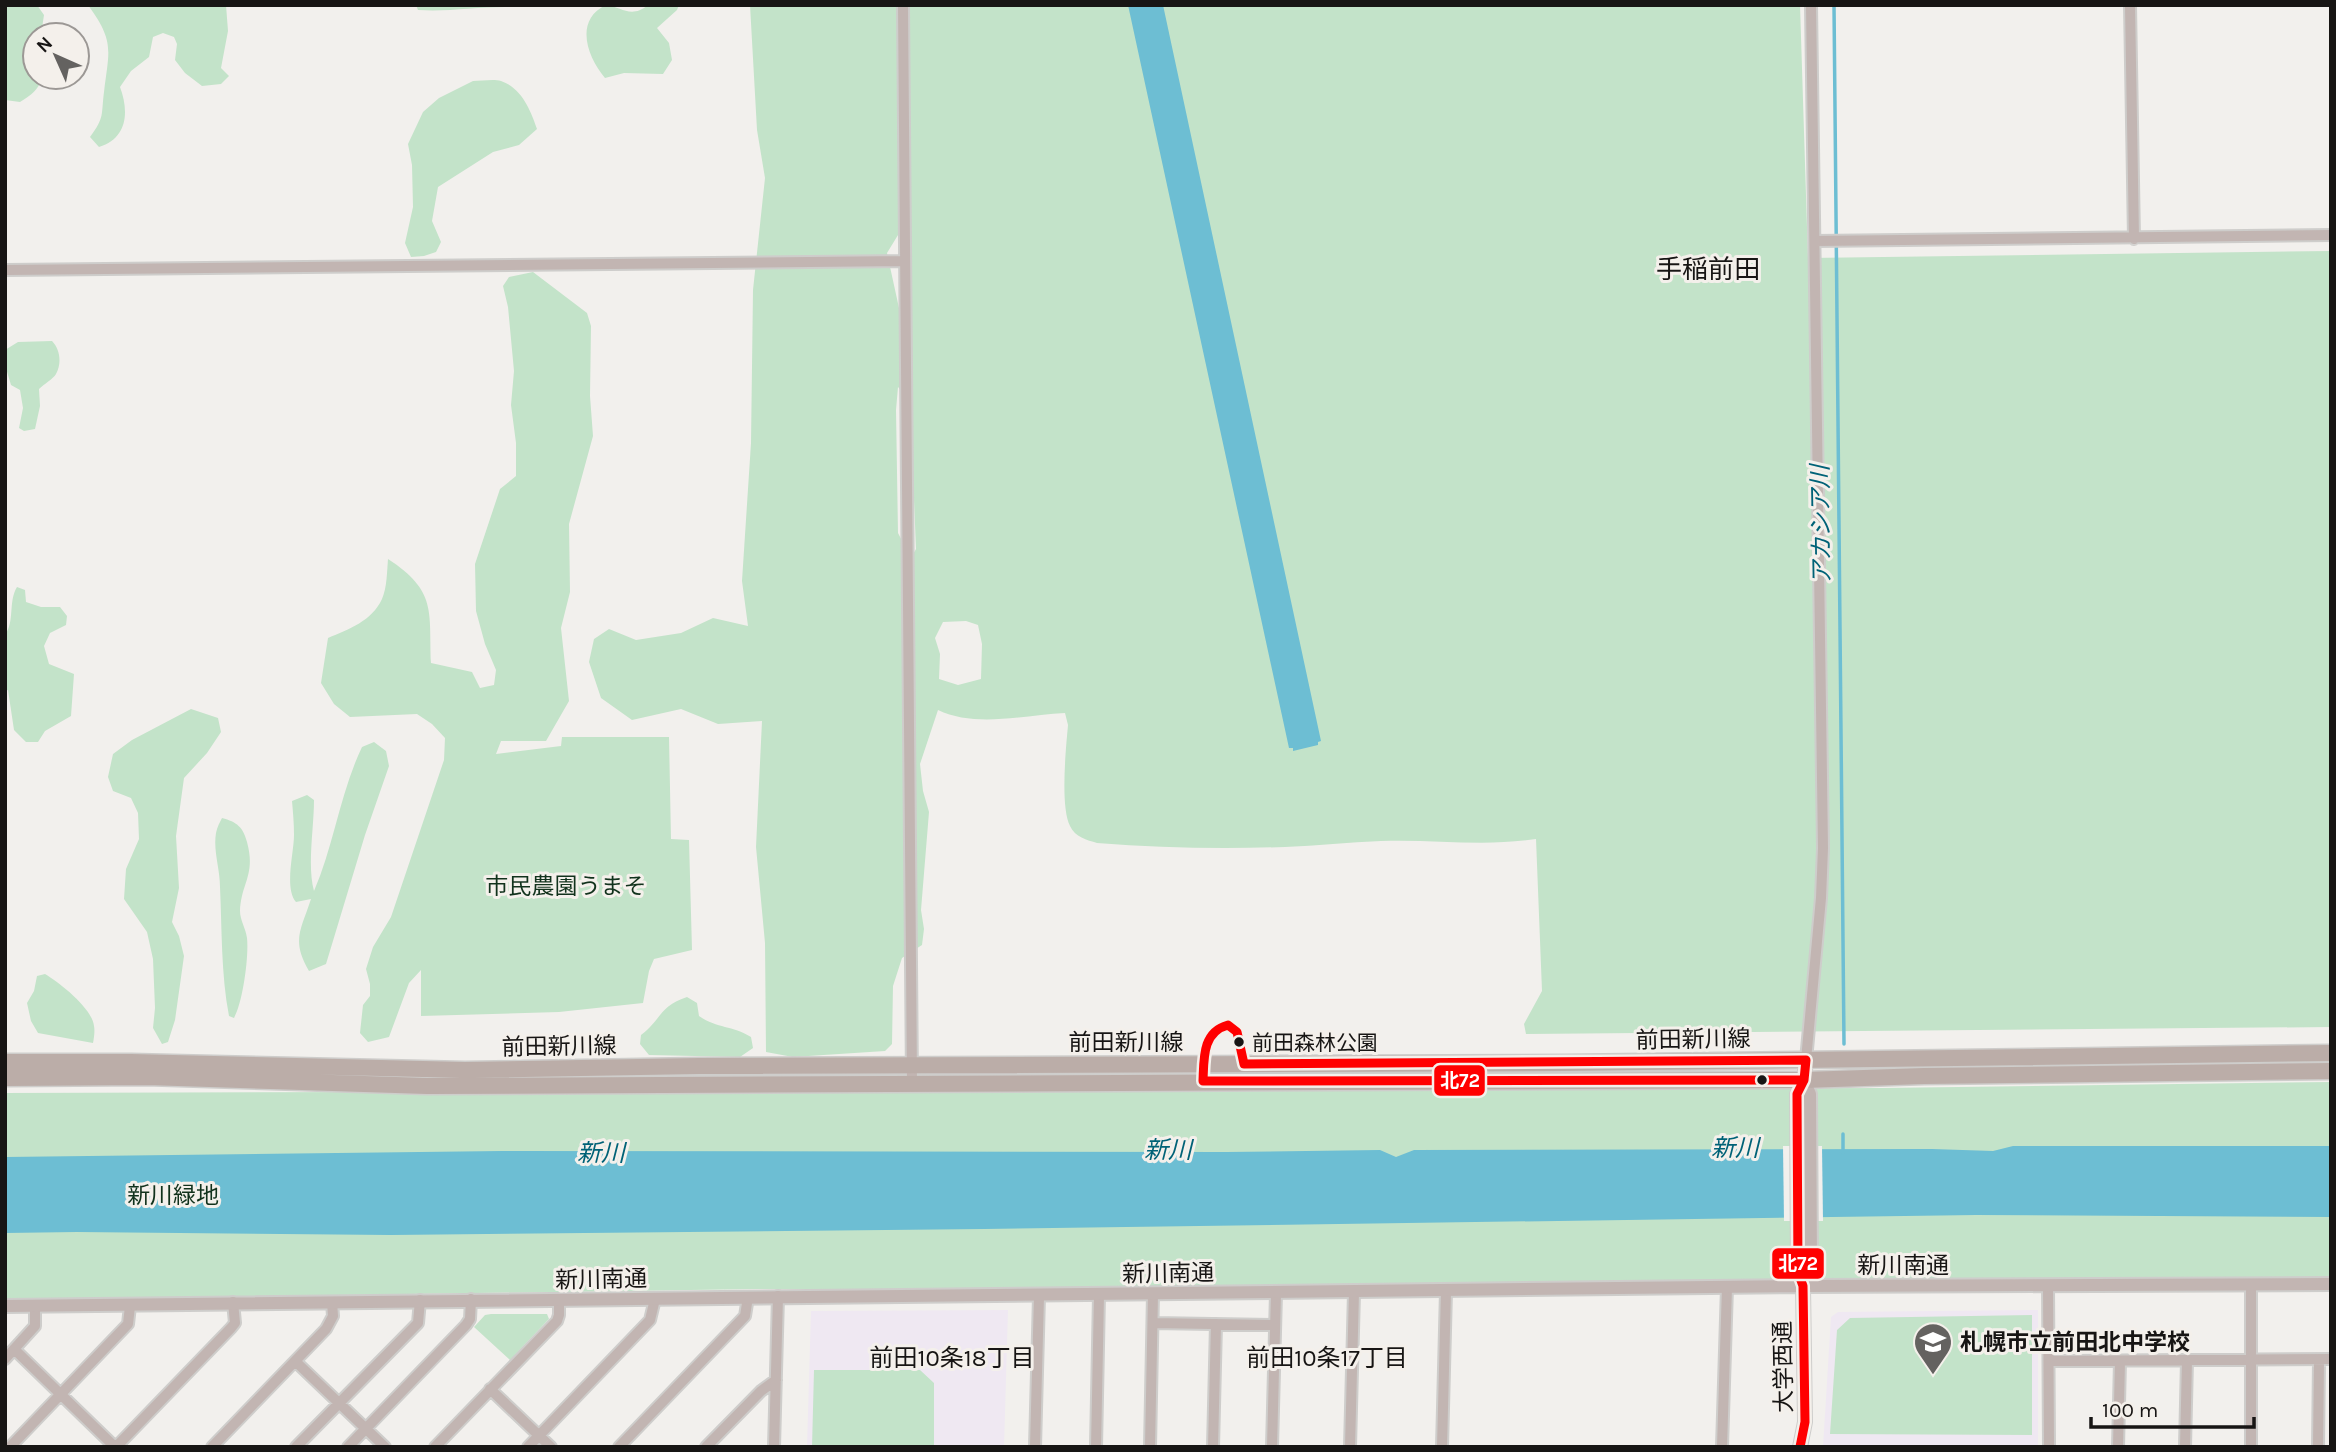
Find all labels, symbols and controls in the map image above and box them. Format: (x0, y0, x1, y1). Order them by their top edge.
north arrow (21, 21, 91, 91)
text: N (32, 32, 57, 57)
district label: 手稲前田 (1656, 254, 1760, 285)
water label: アカシア川 (1806, 462, 1836, 585)
park label: 市民農園うまそ (486, 873, 647, 900)
street label: 前田新川線 (1635, 1025, 1751, 1054)
street label: 前田新川線 (1069, 1029, 1184, 1056)
place label: 前田森林公園 (1252, 1031, 1378, 1055)
street label: 前田新川線 (501, 1032, 617, 1061)
marker: 前田森林公園 (1232, 1035, 1246, 1049)
line badge: 北72 (1433, 1064, 1486, 1097)
text: 北72 (1440, 1070, 1480, 1092)
unlabelled marker (1755, 1073, 1769, 1087)
water label: 新川 (1711, 1134, 1762, 1162)
water label: 新川 (1144, 1136, 1195, 1164)
water label: 新川 (577, 1139, 628, 1167)
park label: 新川緑地 (127, 1182, 219, 1209)
line badge: 北72 (1771, 1247, 1825, 1280)
street label: 新川南通 (1857, 1252, 1949, 1279)
text: 北72 (1778, 1253, 1818, 1275)
street label: 新川南通 (1122, 1259, 1214, 1288)
street label: 新川南通 (555, 1265, 647, 1294)
street label: 大学西通 (1769, 1321, 1798, 1413)
school or university icon: 札幌市立前田北中学校 (1912, 1321, 1954, 1376)
place label: 札幌市立前田北中学校 (1960, 1329, 2190, 1356)
district label: 前田10条18丁目 (870, 1344, 1034, 1372)
district label: 前田10条17丁目 (1246, 1344, 1408, 1372)
scale bar (2091, 1386, 2254, 1430)
text: 100 m (2102, 1398, 2159, 1422)

